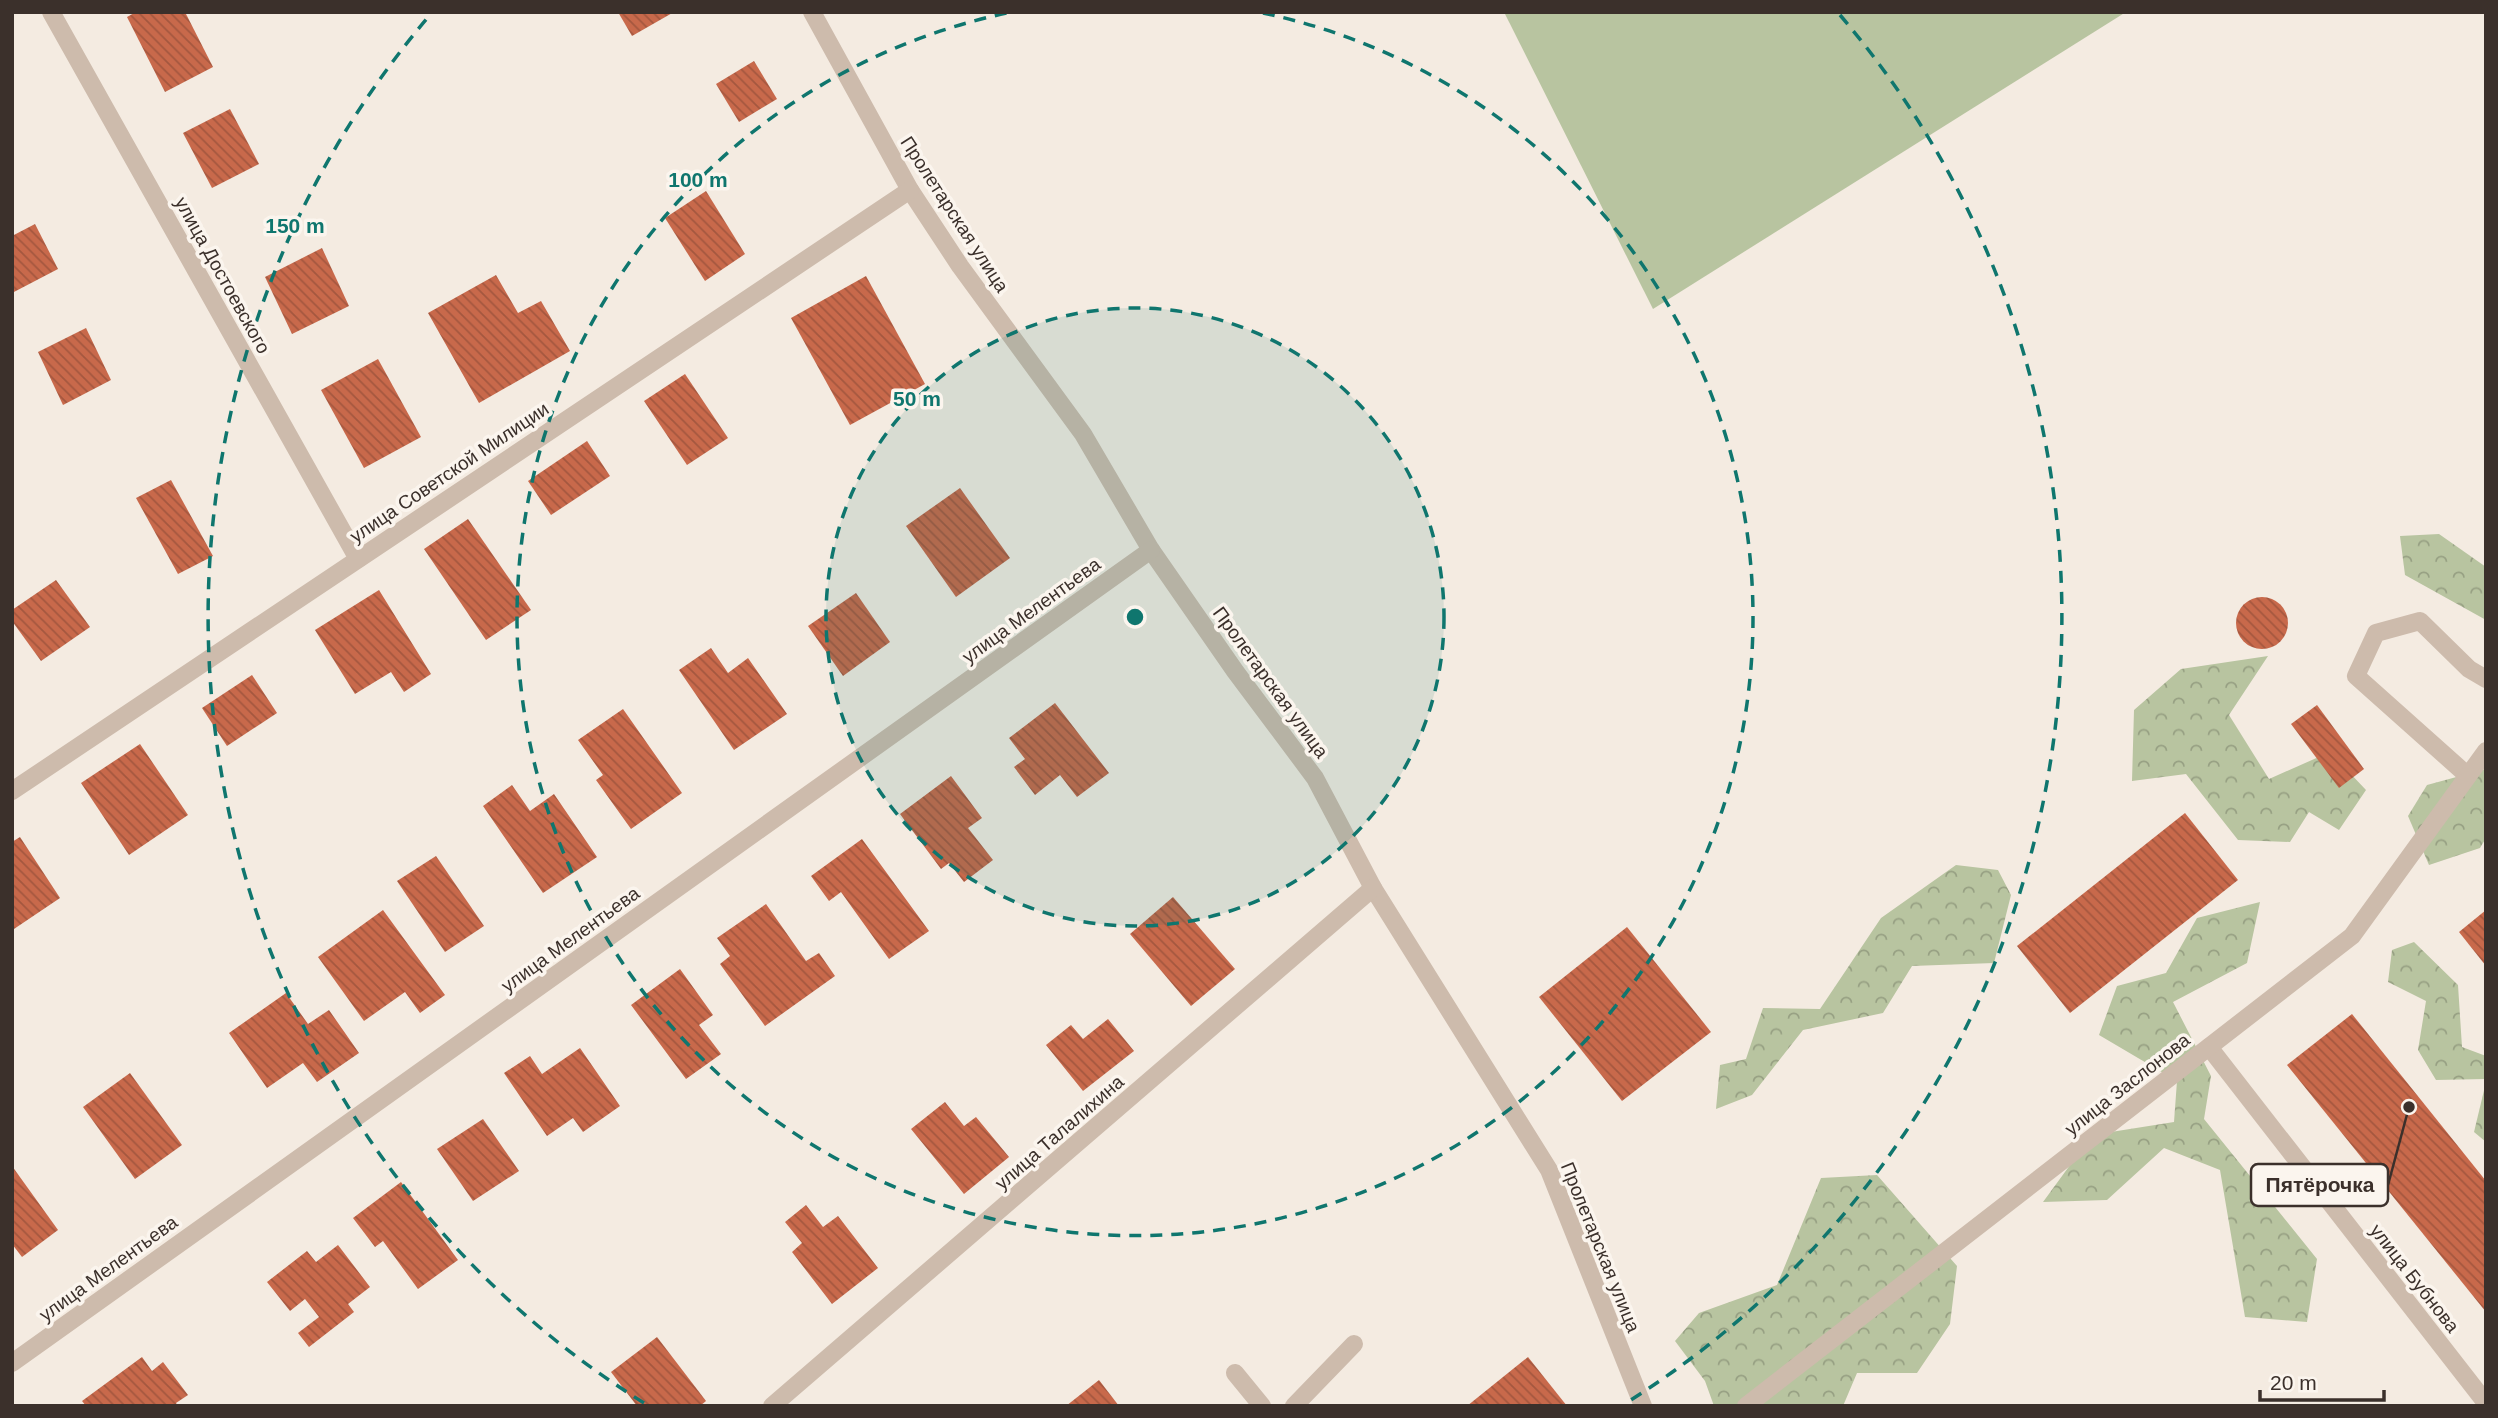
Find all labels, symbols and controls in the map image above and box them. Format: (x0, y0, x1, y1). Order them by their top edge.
street label: Пролетарская улица (896, 132, 1013, 297)
text: 100 m (668, 168, 728, 191)
street label: улица Достоевского (171, 193, 274, 357)
text: 150 m (265, 214, 325, 237)
text: 50 m (893, 387, 941, 410)
street label: улица Советской Милиции (346, 398, 552, 547)
street label: улица Мелентьева (958, 553, 1105, 667)
street label: Пролетарская улица (1209, 603, 1333, 762)
centre of rings (1123, 605, 1147, 629)
street label: улица Мелентьева (497, 882, 644, 996)
street label: улица Заслонова (2061, 1029, 2194, 1140)
street label: улица Талалихина (991, 1071, 1128, 1194)
street label: Пролетарская улица (1557, 1159, 1644, 1336)
callout: Пятёрочка (2251, 1164, 2388, 1206)
text: Пятёрочка (2266, 1173, 2375, 1196)
street label: улица Мелентьева (35, 1211, 182, 1325)
street label: улица Бубнова (2366, 1220, 2464, 1337)
scale bar (2260, 1358, 2384, 1402)
text: 20 m (2270, 1371, 2317, 1394)

